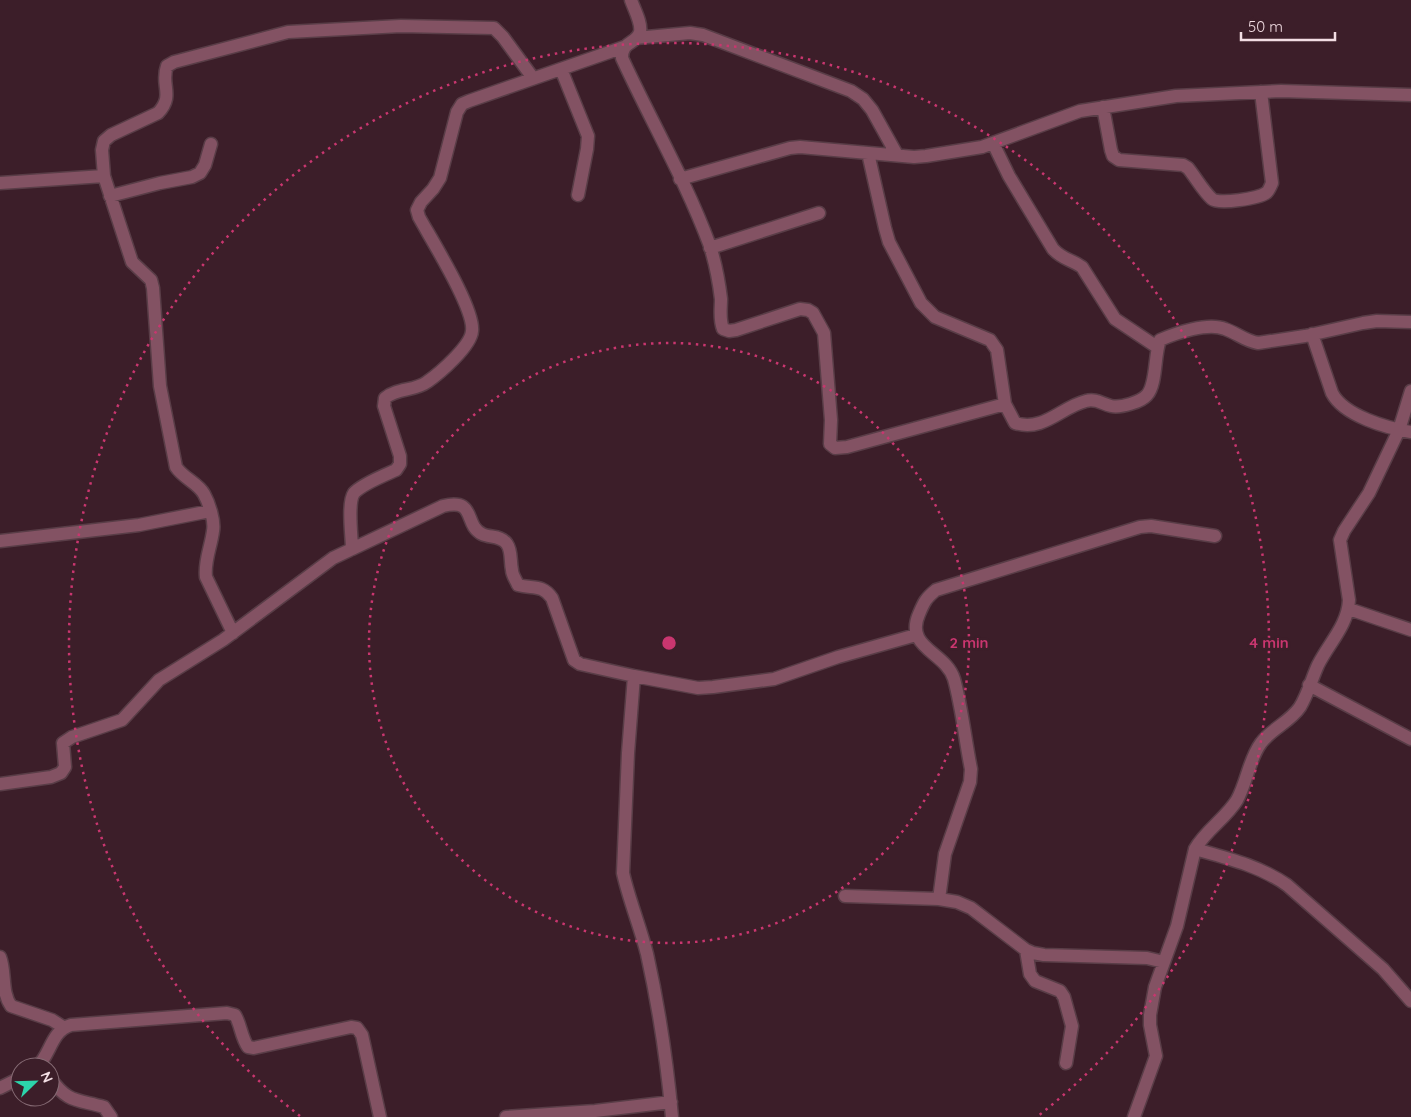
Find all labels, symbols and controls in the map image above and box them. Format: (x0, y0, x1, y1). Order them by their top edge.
scale bar (1241, 10, 1335, 42)
text: 50 m (1248, 17, 1283, 36)
text: 2 min (949, 633, 989, 652)
text: 4 min (1249, 633, 1289, 652)
centre of rings (660, 634, 678, 652)
north arrow (10, 1057, 60, 1107)
text: N (37, 1069, 57, 1085)

